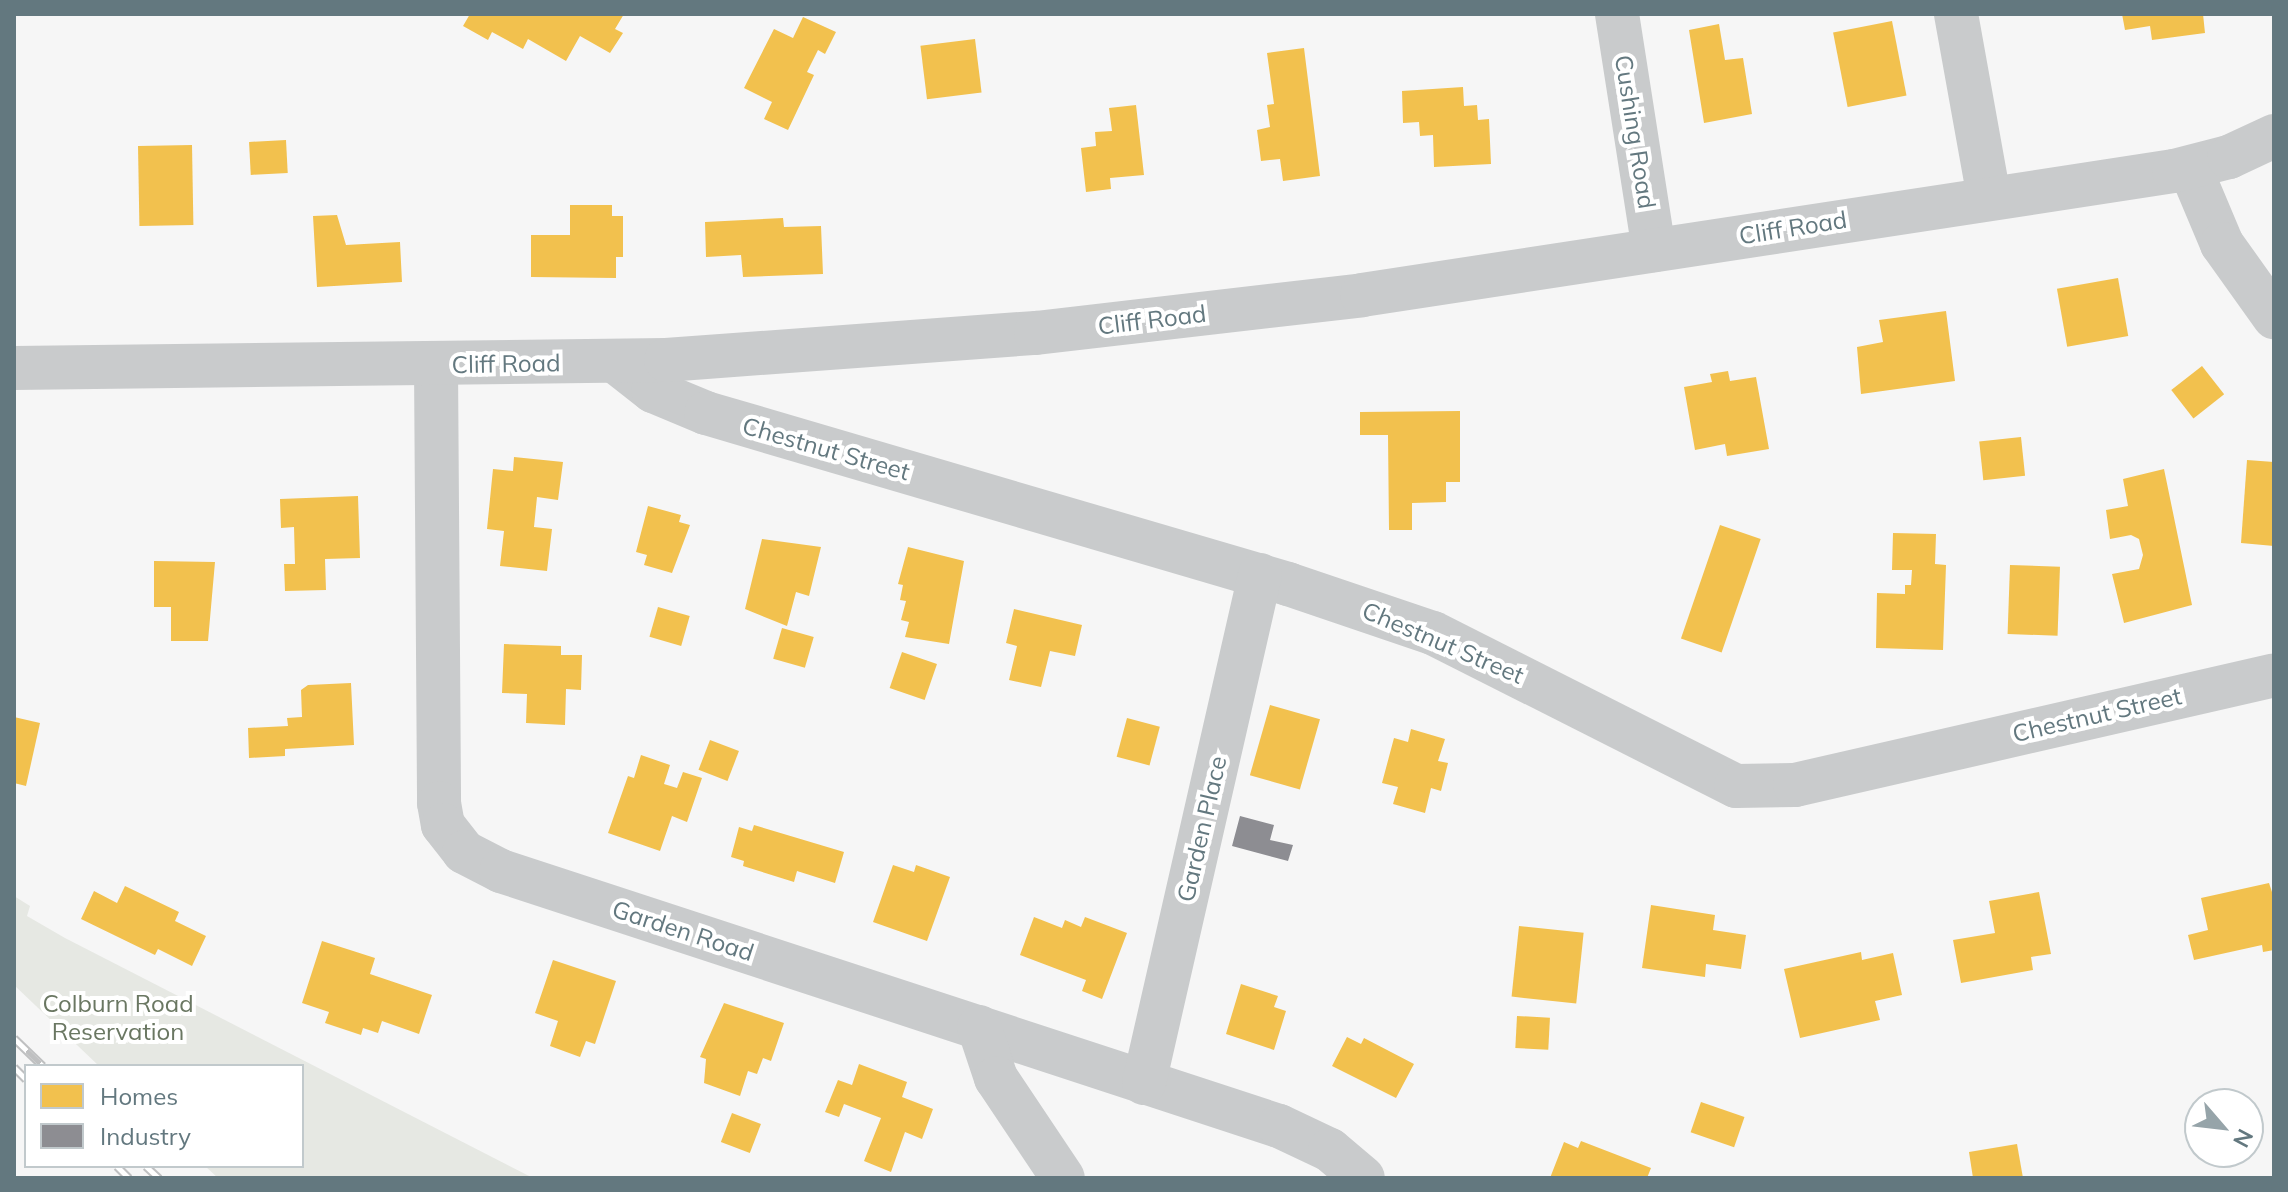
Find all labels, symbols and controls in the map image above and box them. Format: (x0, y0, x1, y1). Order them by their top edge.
street label: Cushing Road (1609, 53, 1661, 211)
street label: Cliff Road (1737, 205, 1849, 251)
street label: Cliff Road (1096, 299, 1208, 341)
street label: Cliff Road (451, 349, 561, 379)
street label: Chestnut Street (739, 411, 913, 487)
street label: Chestnut Street (1358, 596, 1528, 690)
street label: Chestnut Street (2010, 682, 2184, 748)
street label: Garden Place (1171, 753, 1233, 905)
street label: Garden Road (609, 895, 757, 967)
park label: Colburn Road Reservation (42, 990, 194, 1046)
legend (24, 1064, 304, 1168)
text: Homes (100, 1081, 178, 1111)
north arrow (2184, 1088, 2264, 1168)
text: Industry (100, 1121, 191, 1151)
text: N (2227, 1124, 2260, 1152)

